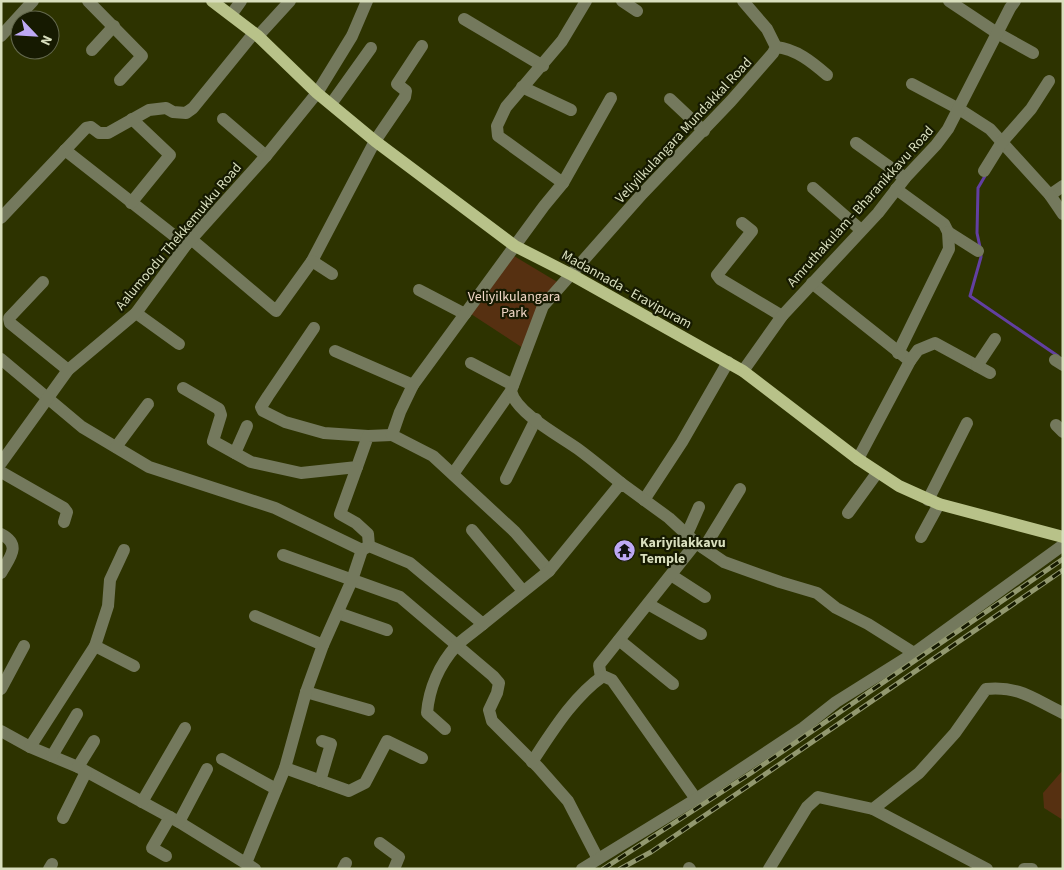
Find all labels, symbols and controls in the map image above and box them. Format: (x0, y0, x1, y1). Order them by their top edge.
north arrow (10, 10, 60, 60)
text: N (35, 32, 57, 49)
street label: Veliyilkulangara Mundakkal Road (611, 53, 757, 208)
street label: Amruthakulam - Bharanikkavu Road (783, 122, 939, 292)
street label: Aalumoodu Thekkemukku Road (111, 159, 247, 315)
street label: Madannada - Eravipuram (557, 246, 696, 334)
park label: Veliyilkulangara Park (468, 287, 560, 323)
place label: Kariyilakkavu Temple (640, 533, 726, 569)
temple icon: Kariyilakkavu Temple (612, 538, 636, 562)

